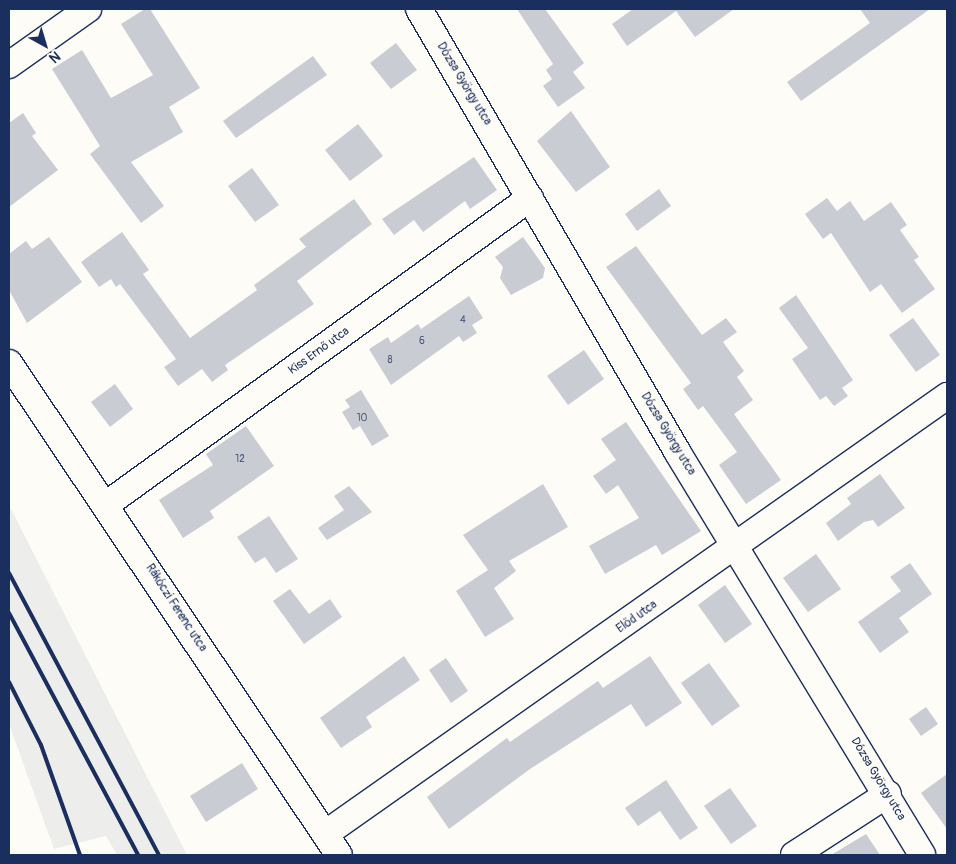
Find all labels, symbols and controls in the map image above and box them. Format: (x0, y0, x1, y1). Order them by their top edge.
north arrow (20, 20, 70, 70)
street label: Dózsa György utca (434, 40, 494, 128)
text: N (46, 47, 64, 67)
house number: 4 (460, 315, 466, 327)
street label: Kiss Ernő utca (286, 324, 352, 378)
house number: 6 (419, 336, 425, 348)
house number: 8 (387, 355, 393, 367)
street label: Dózsa György utca (638, 390, 698, 478)
house number: 10 (357, 413, 367, 425)
house number: 12 (235, 454, 245, 466)
street label: Rákóczi Ferenc utca (142, 561, 210, 655)
street label: Előd utca (614, 598, 660, 636)
street label: Dózsa György utca (848, 735, 908, 823)

